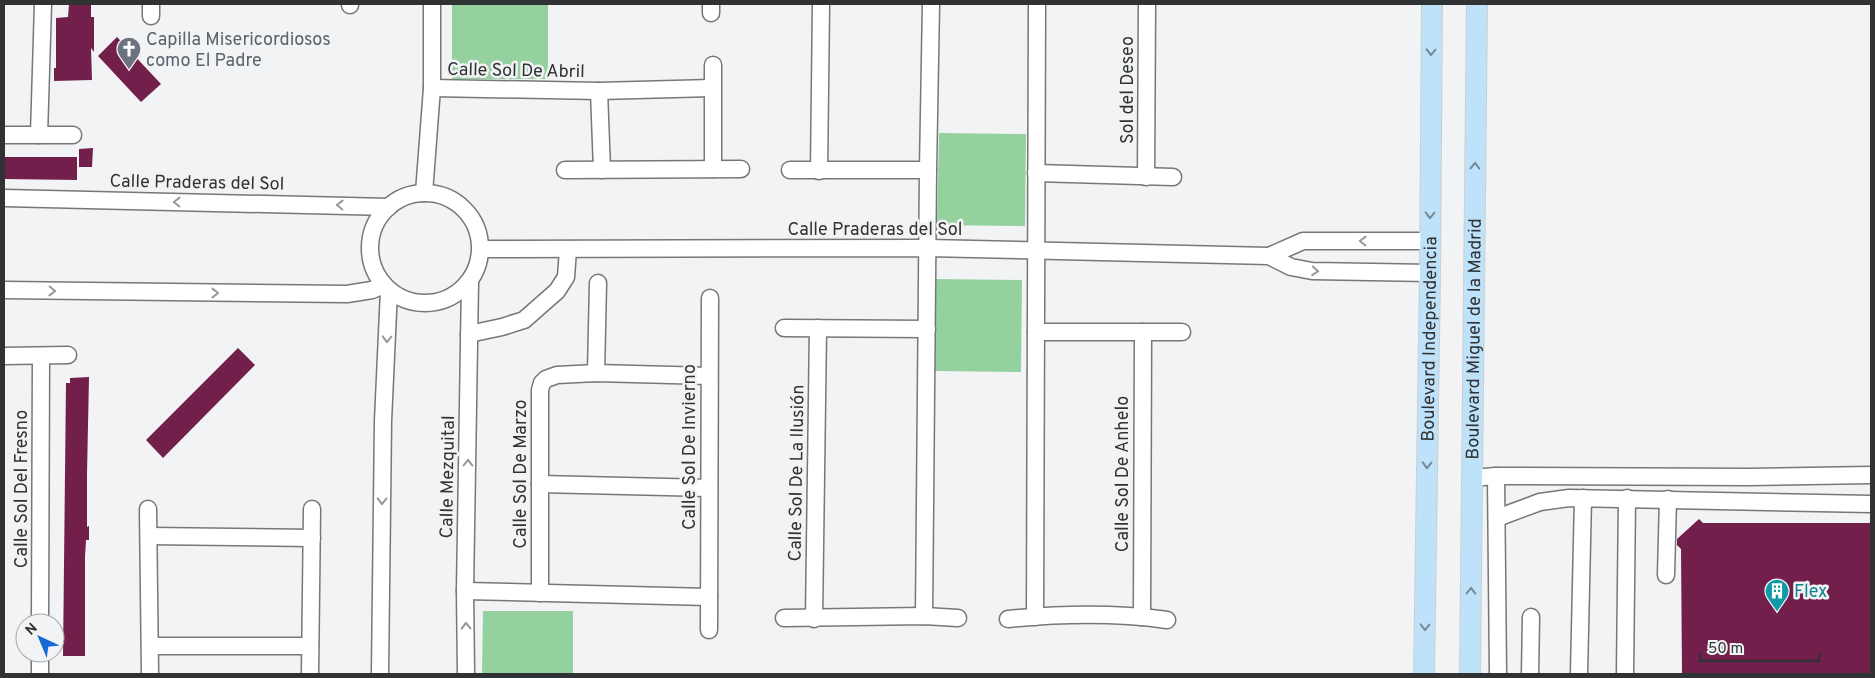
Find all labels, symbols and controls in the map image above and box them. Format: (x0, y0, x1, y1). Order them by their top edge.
place label: Capilla Misericordiosos como El Padre (146, 29, 331, 73)
church icon: Capilla Misericordiosos como El Padre (116, 36, 142, 70)
street label: Sol del Deseo (1117, 36, 1140, 144)
one-way arrow (1426, 49, 1436, 57)
street label: Calle Sol De Abril (447, 59, 585, 84)
one-way arrow (1470, 161, 1480, 169)
street label: Calle Praderas del Sol (109, 170, 285, 197)
one-way arrow (173, 196, 181, 207)
one-way arrow (336, 200, 344, 211)
one-way arrow (1425, 212, 1435, 219)
street label: Boulevard Miguel de la Madrid (1462, 218, 1488, 460)
street label: Calle Praderas del Sol (788, 219, 962, 242)
one-way arrow (1359, 236, 1366, 246)
street label: Boulevard Independencia (1417, 236, 1443, 442)
one-way arrow (1311, 265, 1319, 276)
one-way arrow (49, 286, 57, 296)
one-way arrow (212, 288, 219, 298)
one-way arrow (382, 335, 392, 343)
street label: Calle Sol De Invierno (679, 364, 702, 530)
street label: Calle Sol De La Ilusión (784, 384, 811, 562)
street label: Calle Sol De Anhelo (1112, 396, 1135, 552)
street label: Calle Sol De Marzo (510, 399, 533, 549)
street label: Calle Sol Del Fresno (11, 410, 34, 568)
street label: Calle Mezquital (436, 415, 461, 539)
one-way arrow (463, 459, 473, 466)
one-way arrow (1422, 462, 1432, 469)
one-way arrow (377, 498, 387, 505)
building icon: Flex (1764, 578, 1790, 612)
place label: Flex (1794, 581, 1827, 604)
one-way arrow (1466, 586, 1476, 594)
north arrow (15, 613, 65, 663)
text: N (22, 620, 42, 639)
one-way arrow (461, 621, 471, 629)
one-way arrow (1419, 624, 1430, 632)
scale bar (1700, 630, 1819, 662)
text: 50 m (1708, 640, 1743, 659)

